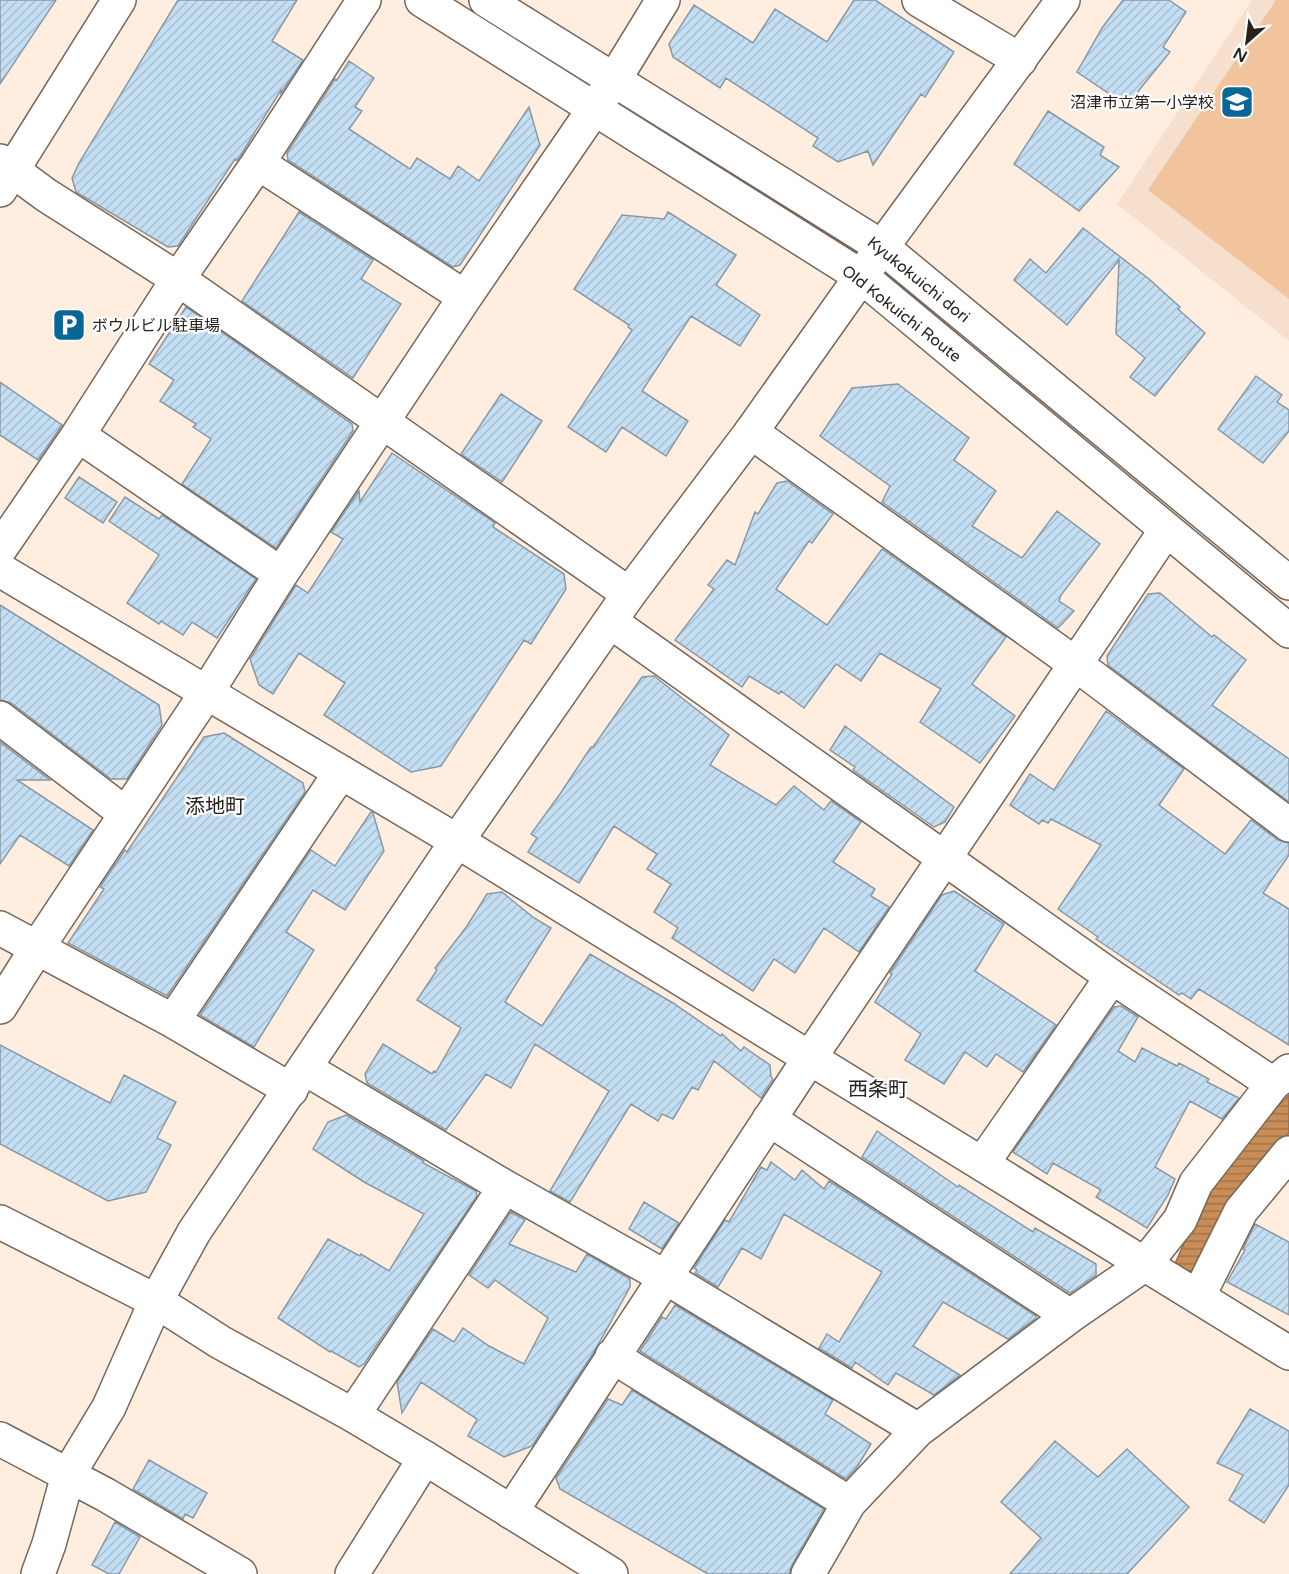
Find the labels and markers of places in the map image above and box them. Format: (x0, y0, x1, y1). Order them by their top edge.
school or university icon: 沼津市立第一小学校 (1219, 84, 1255, 120)
place label: 沼津市立第一小学校 (1070, 93, 1214, 113)
parking icon: ボウルビル駐車場 (51, 307, 87, 343)
place label: ボウルビル駐車場 (92, 316, 220, 336)

